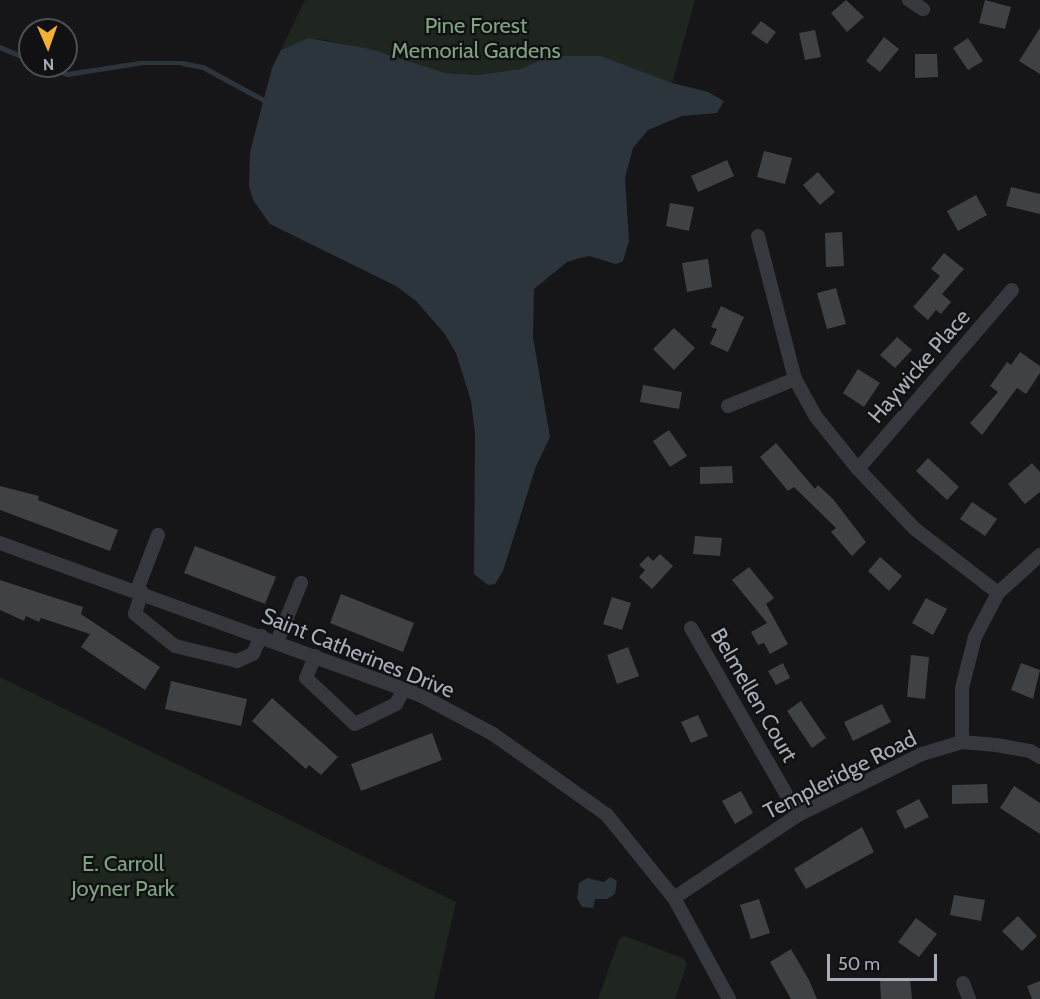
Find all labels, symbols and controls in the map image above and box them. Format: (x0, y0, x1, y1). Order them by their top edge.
park label: Pine Forest Memorial Gardens (391, 12, 561, 63)
north arrow (18, 18, 78, 78)
text: N (43, 55, 55, 74)
street label: Haywicke Place (862, 304, 976, 428)
street label: Saint Catherines Drive (258, 602, 458, 704)
street label: Belmellen Court (705, 623, 803, 767)
street label: Templeridge Road (759, 725, 921, 825)
park label: E. Carroll Joyner Park (71, 850, 175, 902)
scale bar (830, 942, 940, 980)
text: 50 m (838, 953, 880, 975)

